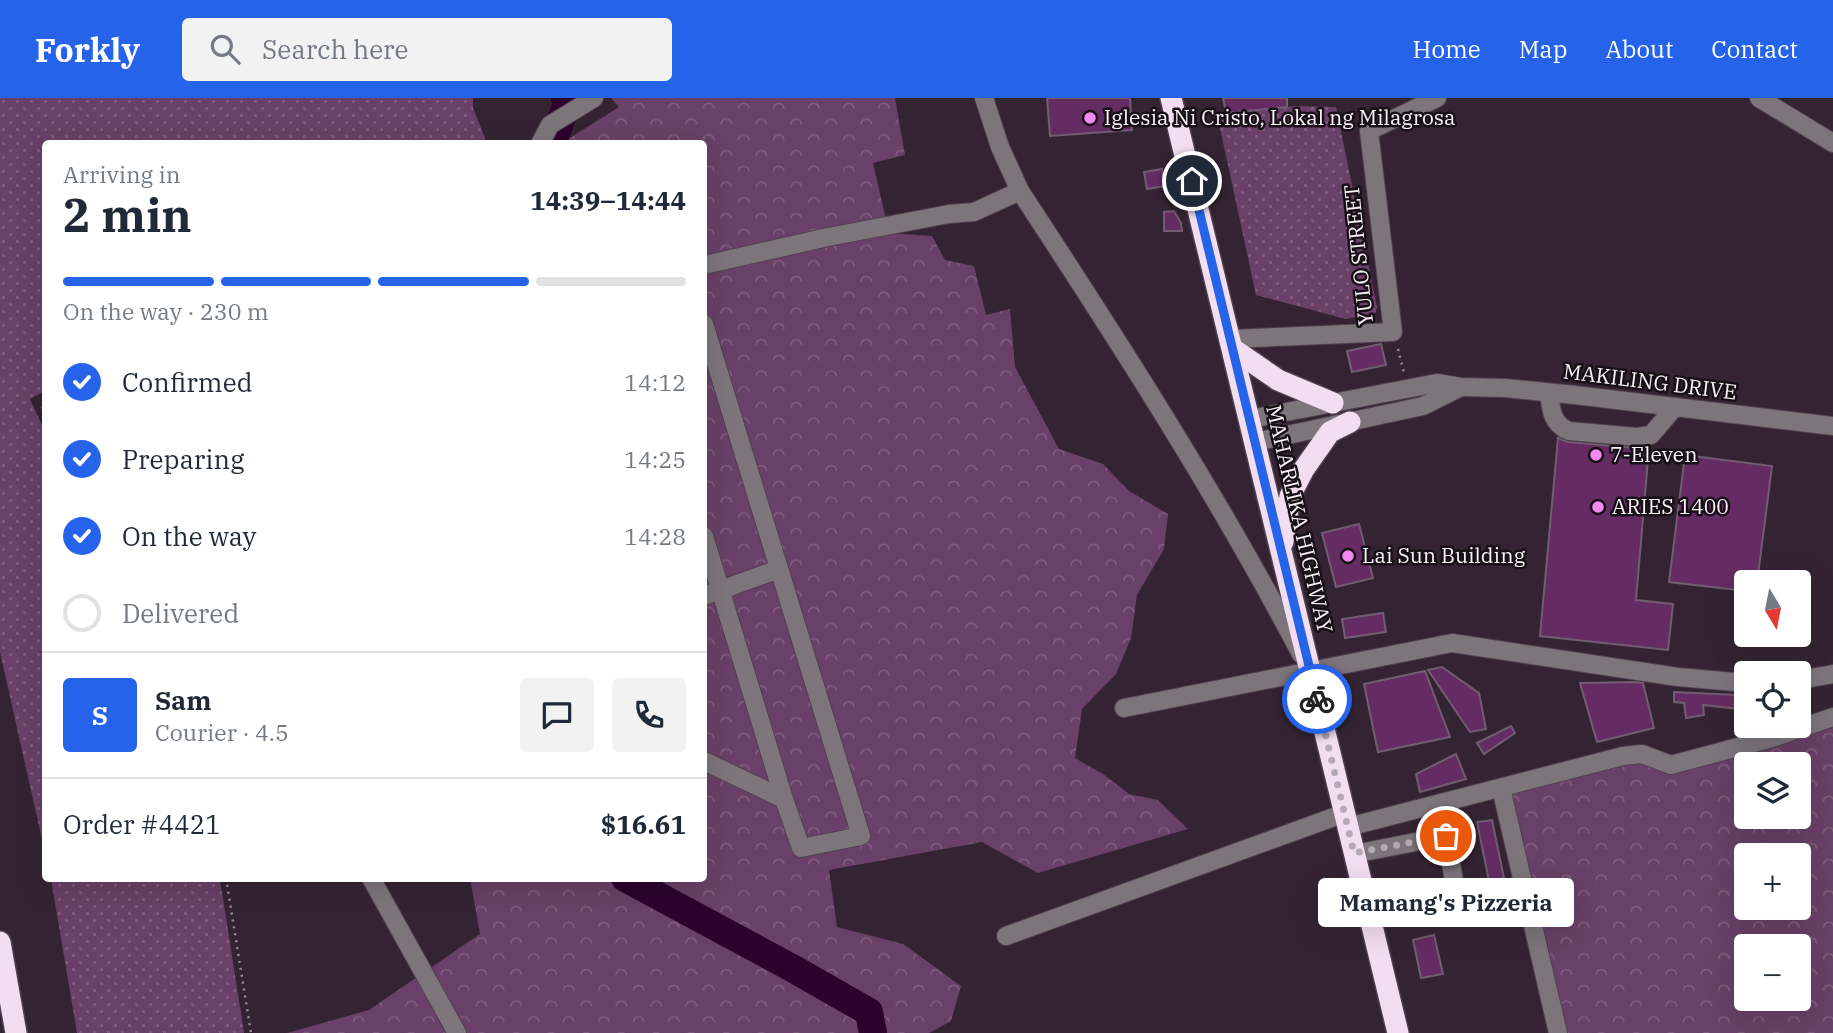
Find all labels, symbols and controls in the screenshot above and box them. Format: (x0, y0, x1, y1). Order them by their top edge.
search box (182, 18, 672, 81)
text: Forkly (35, 28, 140, 71)
icon: search (206, 30, 244, 68)
text: Search here (262, 32, 409, 66)
text: Home (1413, 33, 1481, 65)
text: Map (1519, 33, 1567, 65)
text: About (1605, 33, 1673, 65)
text: Contact (1711, 33, 1798, 65)
place label: Iglesia Ni Cristo, Lokal ng Milagrosa (1104, 103, 1456, 131)
marker: Iglesia Ni Cristo, Lokal ng Milagrosa (1082, 110, 1098, 126)
pin (1162, 151, 1222, 211)
text: Arriving in (63, 159, 180, 189)
icon: home (1173, 162, 1211, 200)
text: 14:39–14:44 (530, 183, 686, 217)
street label: YULO STREET (1337, 183, 1379, 327)
text: 2 min (63, 185, 192, 245)
text: On the way · 230 m (63, 296, 269, 326)
street label: MAKILING DRIVE (1562, 356, 1738, 406)
icon: check (63, 363, 101, 401)
text: Confirmed (122, 365, 253, 399)
text: 14:12 (624, 367, 686, 397)
street label: MAHARLIKA HIGHWAY (1260, 402, 1340, 636)
icon: check (63, 440, 101, 478)
place label: 7-Eleven (1610, 440, 1698, 468)
text: Preparing (122, 442, 244, 476)
text: 14:25 (624, 444, 686, 474)
marker: 7-Eleven (1588, 447, 1604, 463)
place label: ARIES 1400 (1612, 492, 1729, 520)
marker: ARIES 1400 (1590, 499, 1606, 515)
icon: check (63, 517, 101, 555)
text: On the way (122, 519, 256, 553)
text: 14:28 (624, 521, 686, 551)
place label: Lai Sun Building (1362, 541, 1526, 569)
marker: Lai Sun Building (1340, 548, 1356, 564)
north arrow (1734, 570, 1811, 648)
map controls (1734, 570, 1811, 1011)
text: Delivered (122, 596, 239, 630)
button: locate (1734, 661, 1811, 738)
courier (1282, 664, 1352, 734)
button: chat (520, 678, 594, 752)
button: phone (612, 678, 686, 752)
icon: bike (1298, 680, 1336, 718)
text: Sam (155, 683, 211, 717)
text: S (92, 698, 108, 732)
text: Courier · 4.5 (155, 717, 289, 747)
button: layers (1734, 752, 1811, 829)
pin (1416, 806, 1476, 866)
text: Order #4421 (63, 807, 221, 841)
text: $16.61 (601, 807, 686, 841)
icon: bag (1427, 817, 1465, 855)
button: + (1734, 843, 1811, 920)
callout: Mamang's Pizzeria (1318, 878, 1574, 927)
text: Mamang's Pizzeria (1339, 887, 1553, 917)
button: − (1734, 934, 1811, 1011)

